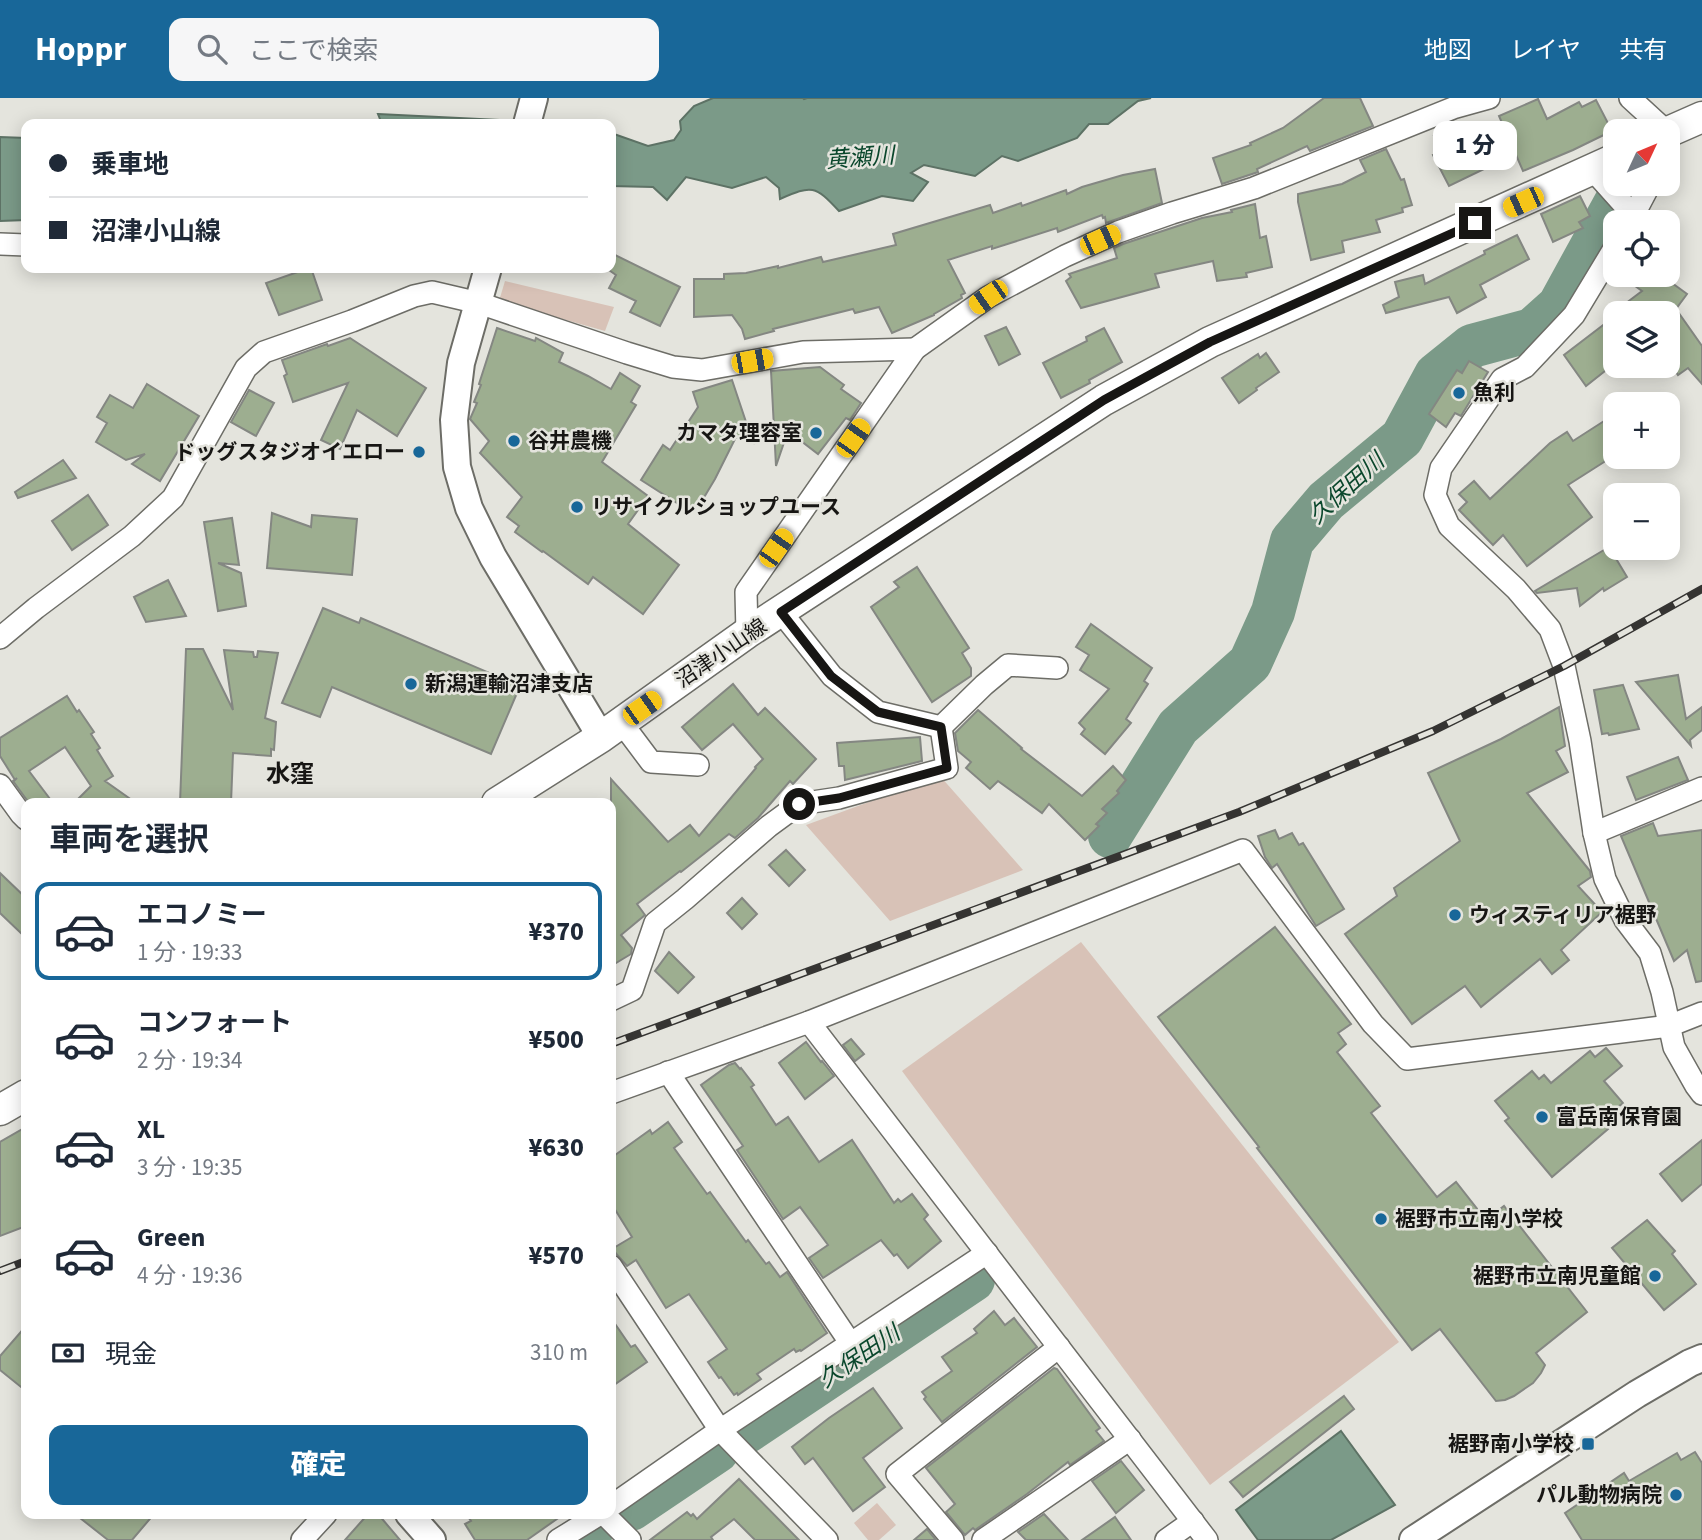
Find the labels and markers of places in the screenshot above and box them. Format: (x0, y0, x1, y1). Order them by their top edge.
place label: 魚利 (1473, 378, 1515, 408)
marker: 魚利 (1451, 385, 1467, 401)
place label: カマタ理容室 (676, 418, 802, 448)
marker: カマタ理容室 (808, 425, 824, 441)
place label: 谷井農機 (528, 426, 612, 456)
marker: 谷井農機 (506, 433, 522, 449)
place label: ドッグスタジオイエロー (174, 437, 405, 467)
marker: ドッグスタジオイエロー (411, 444, 427, 460)
place label: リサイクルショップユース (591, 492, 841, 522)
marker: リサイクルショップユース (569, 499, 585, 515)
place label: 新潟運輸沼津支店 (425, 669, 593, 699)
marker: 新潟運輸沼津支店 (403, 676, 419, 692)
place label: ウィスティリア裾野 (1469, 900, 1657, 930)
marker: ウィスティリア裾野 (1447, 907, 1463, 923)
place label: 富岳南保育園 (1556, 1102, 1682, 1132)
marker: 富岳南保育園 (1534, 1109, 1550, 1125)
place label: 裾野市立南小学校 (1395, 1204, 1563, 1234)
marker: 裾野市立南小学校 (1373, 1211, 1389, 1227)
place label: 裾野市立南児童館 (1473, 1261, 1641, 1291)
marker: 裾野市立南児童館 (1647, 1268, 1663, 1284)
place label: 裾野南小学校 (1448, 1429, 1574, 1459)
marker: 裾野南小学校 (1580, 1436, 1596, 1452)
place label: パル動物病院 (1536, 1480, 1662, 1510)
marker: パル動物病院 (1668, 1487, 1684, 1503)

